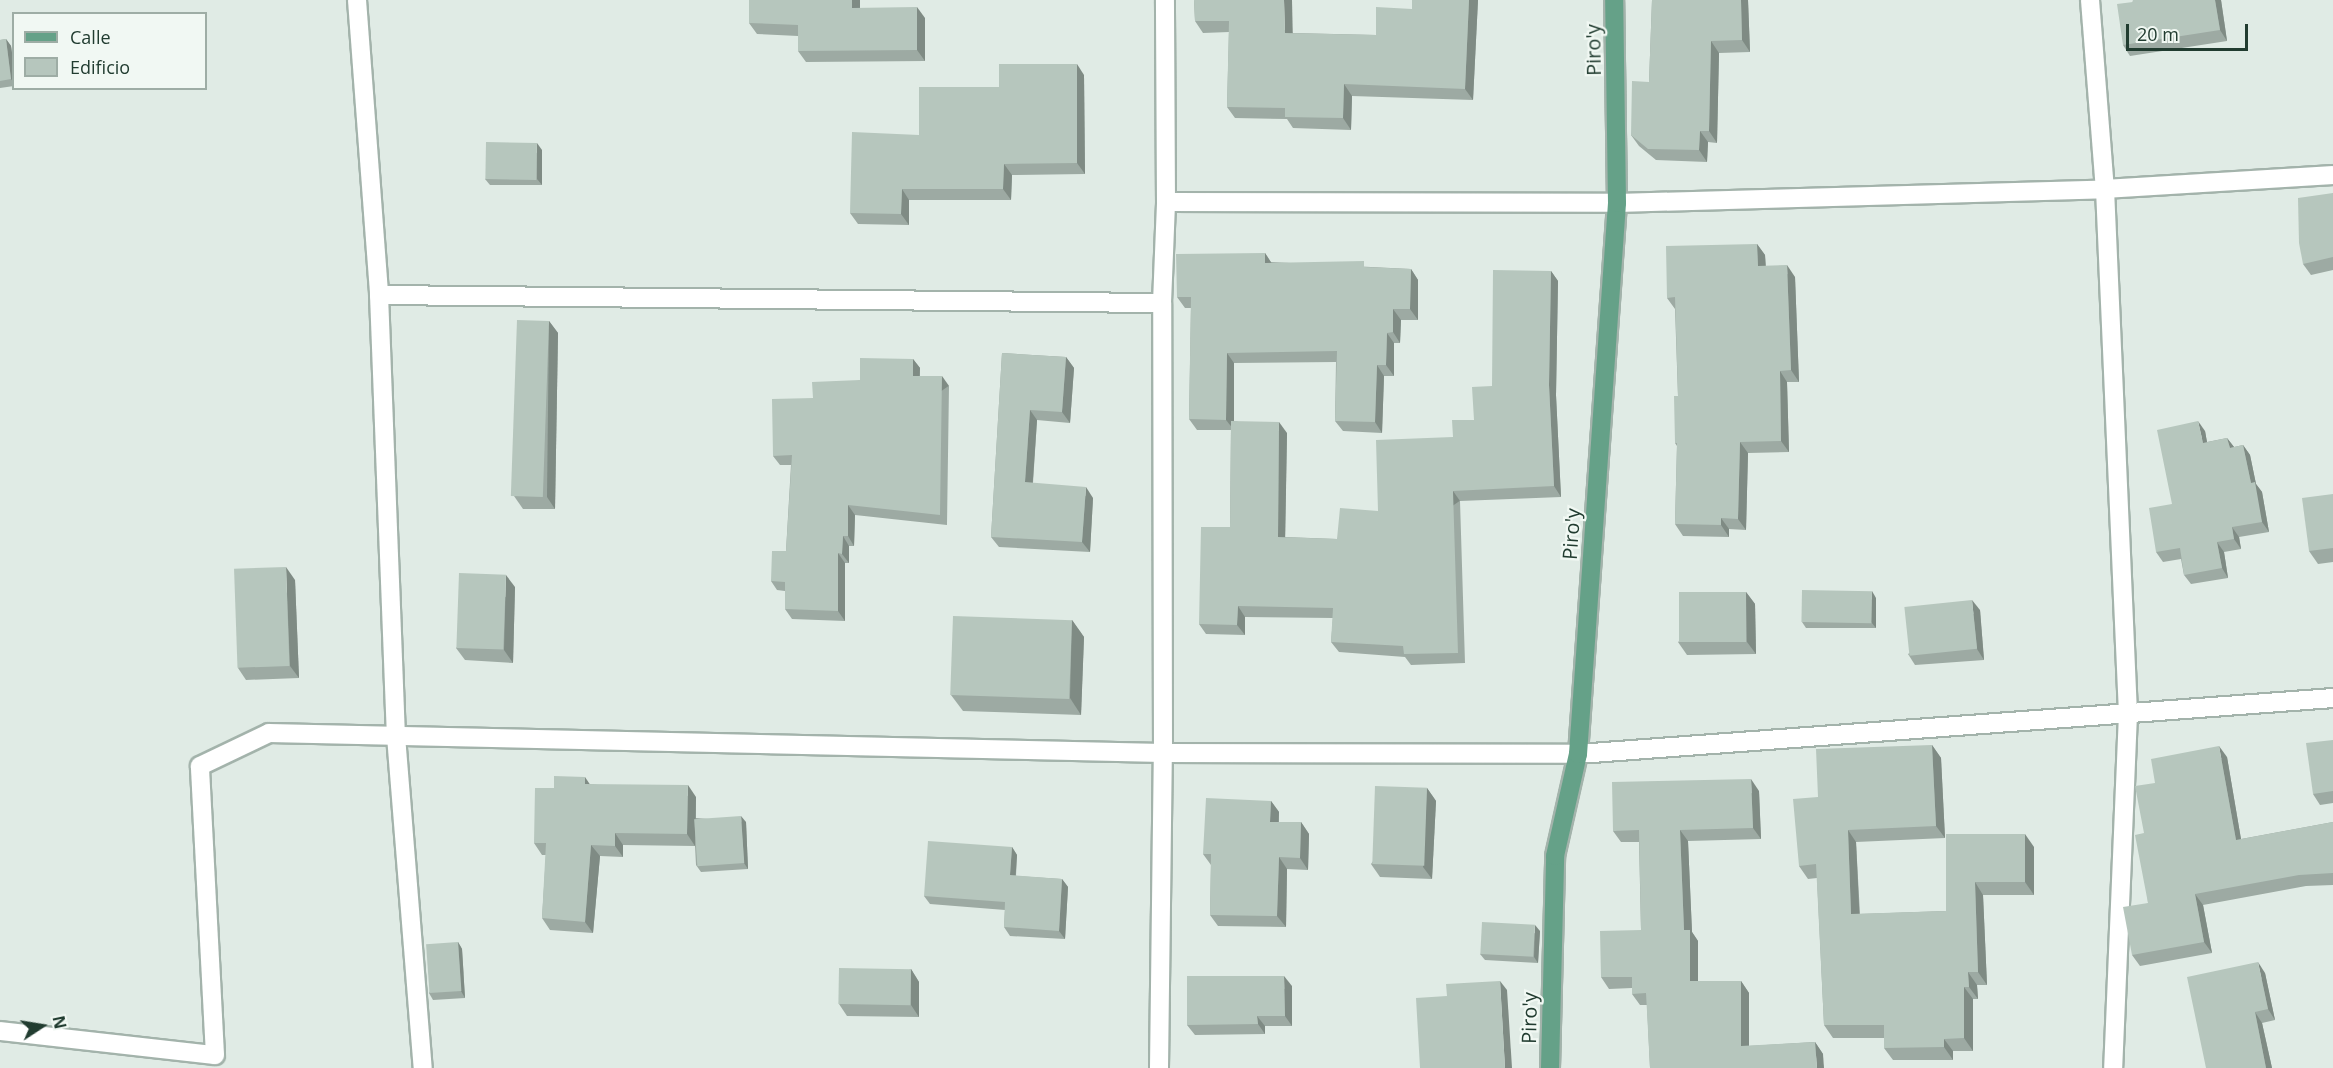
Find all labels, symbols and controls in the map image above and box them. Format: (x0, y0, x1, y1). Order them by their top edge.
legend (12, 12, 207, 90)
scale bar (2129, 12, 2250, 50)
text: 20 m (2137, 22, 2179, 46)
street label: Piro'y (1581, 24, 1605, 76)
text: Calle (70, 25, 111, 49)
text: Edificio (70, 55, 130, 79)
street label: Piro'y (1557, 507, 1585, 561)
street label: Piro'y (1517, 992, 1541, 1044)
north arrow (12, 996, 72, 1056)
text: N (47, 1014, 72, 1031)

